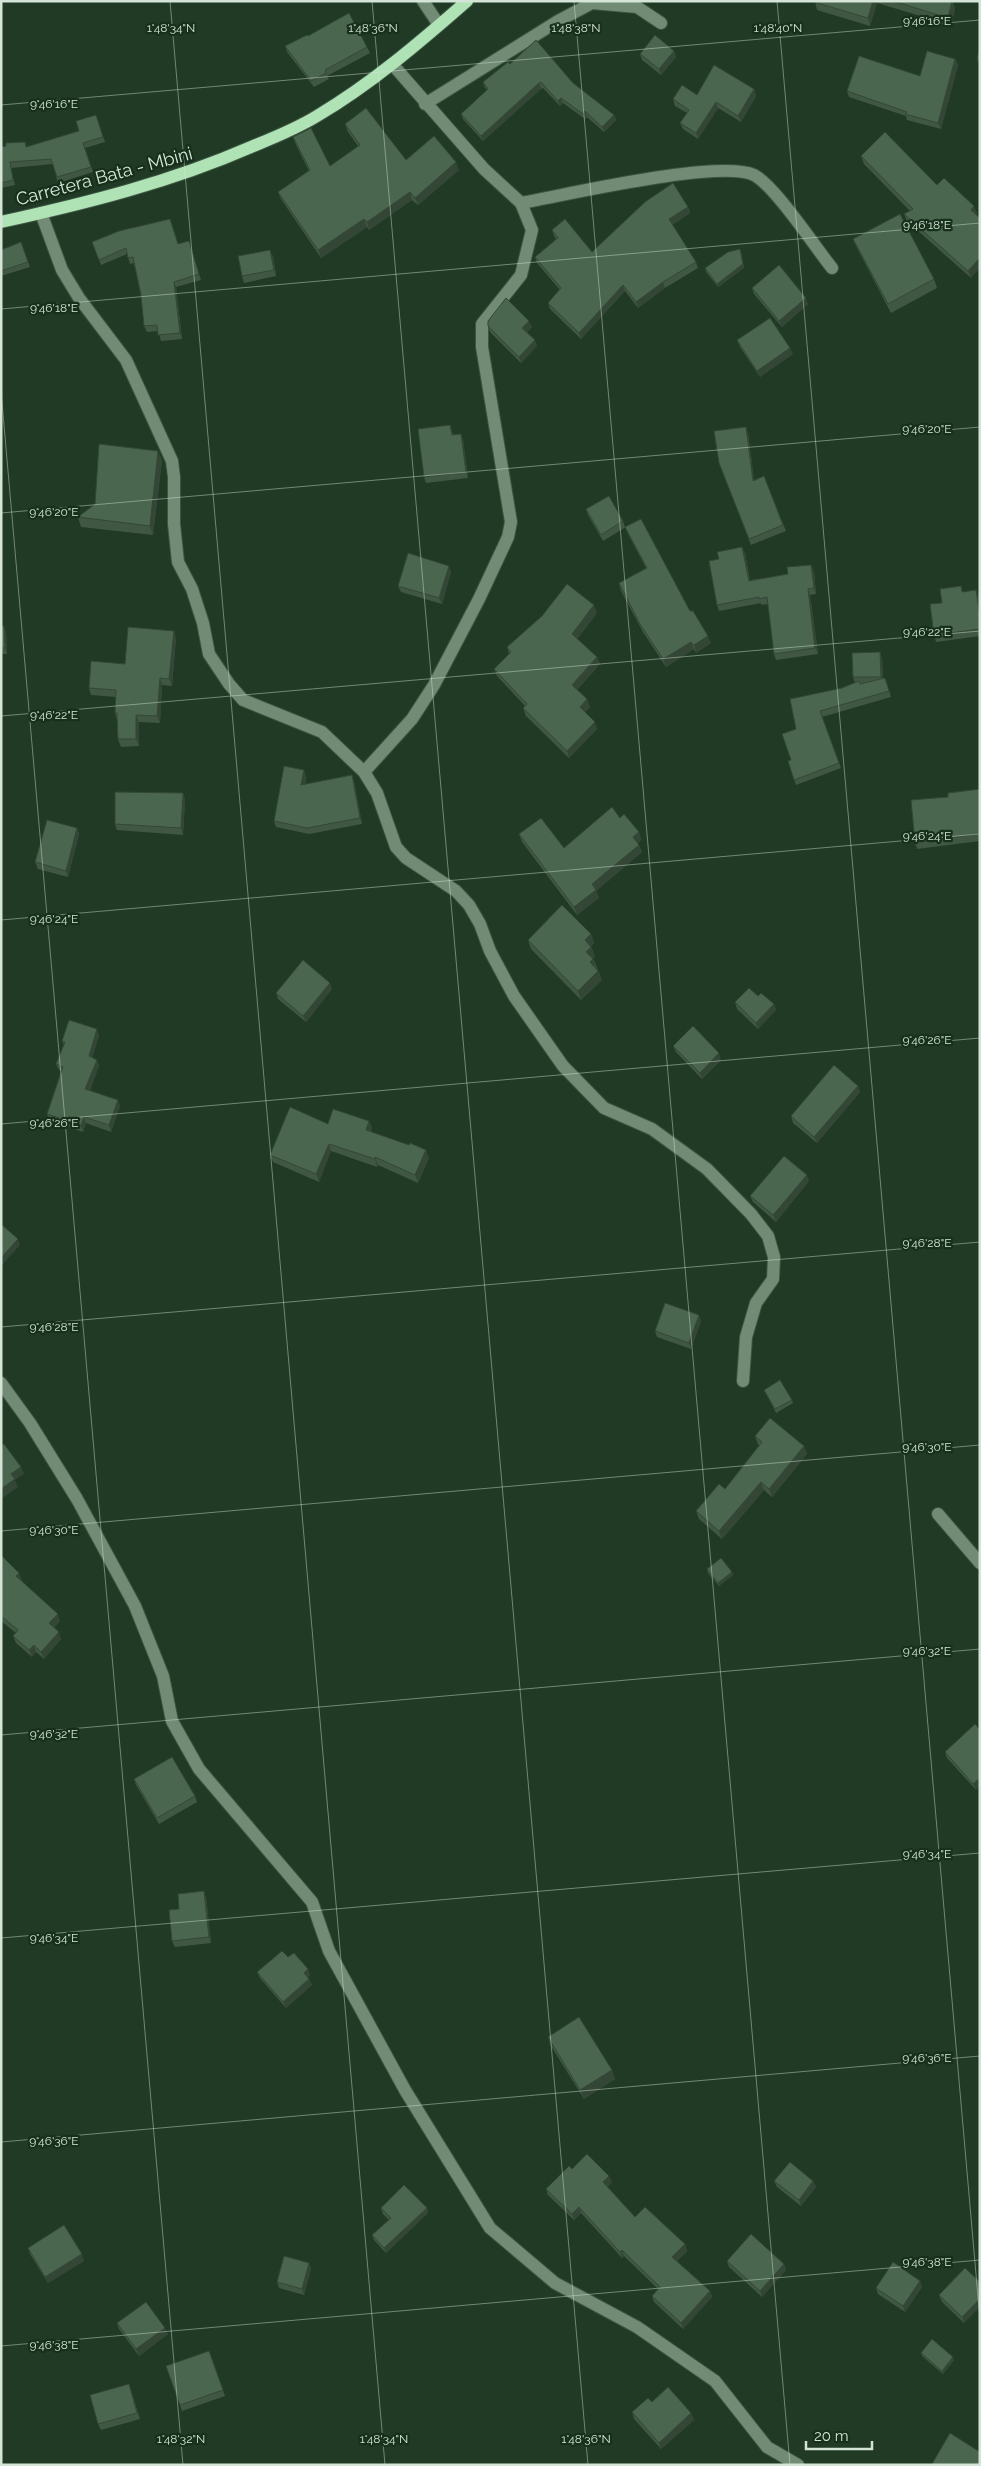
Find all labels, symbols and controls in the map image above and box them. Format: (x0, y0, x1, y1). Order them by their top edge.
text: 9°46'16"E (903, 14, 951, 28)
text: 1°48'34"N (147, 21, 195, 35)
text: 1°48'36"N (348, 21, 398, 35)
text: 1°48'38"N (551, 21, 601, 35)
text: 1°48'40"N (754, 21, 802, 35)
text: 9°46'16"E (30, 97, 78, 111)
street label: Carretera Bata - Mbini (14, 142, 194, 210)
text: 9°46'18"E (903, 218, 951, 232)
text: 9°46'18"E (30, 301, 78, 315)
text: 9°46'20"E (902, 422, 952, 436)
text: 9°46'20"E (29, 505, 79, 519)
text: 9°46'22"E (903, 625, 951, 639)
text: 9°46'22"E (30, 708, 78, 722)
text: 9°46'24"E (903, 829, 951, 843)
text: 9°46'24"E (30, 912, 78, 926)
text: 9°46'26"E (902, 1033, 952, 1047)
text: 9°46'26"E (29, 1116, 79, 1130)
text: 9°46'28"E (902, 1236, 952, 1250)
text: 9°46'28"E (29, 1320, 79, 1334)
text: 9°46'30"E (902, 1440, 952, 1454)
text: 9°46'30"E (29, 1523, 79, 1537)
text: 9°46'32"E (903, 1644, 951, 1658)
text: 9°46'32"E (30, 1727, 78, 1741)
text: 9°46'34"E (903, 1847, 951, 1861)
text: 9°46'34"E (30, 1931, 78, 1945)
text: 9°46'36"E (902, 2051, 952, 2065)
text: 9°46'36"E (29, 2134, 79, 2148)
text: 9°46'38"E (902, 2255, 952, 2269)
text: 9°46'38"E (29, 2338, 79, 2352)
scale bar (806, 2418, 872, 2450)
text: 20 m (814, 2427, 849, 2445)
text: 1°48'32"N (157, 2432, 205, 2446)
text: 1°48'34"N (360, 2432, 408, 2446)
text: 1°48'36"N (561, 2432, 611, 2446)

